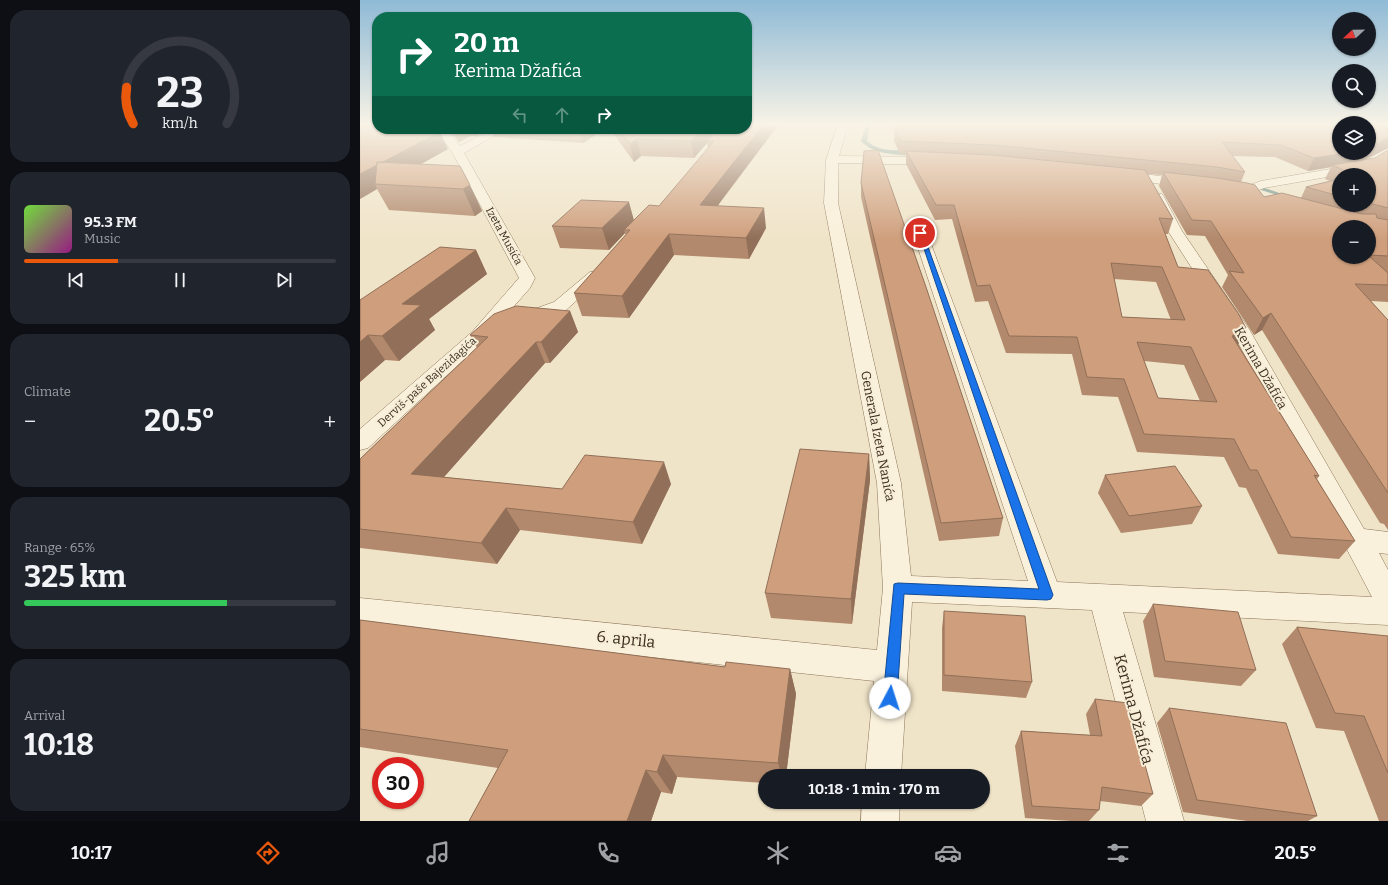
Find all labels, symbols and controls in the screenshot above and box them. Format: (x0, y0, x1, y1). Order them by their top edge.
north arrow (1332, 12, 1376, 56)
map controls (1332, 12, 1376, 264)
text: 20 m (454, 26, 519, 59)
icon: right (388, 28, 440, 80)
text: Kerima Džafića (454, 60, 582, 82)
button: search (1332, 64, 1376, 108)
text: 23 (156, 68, 204, 118)
icon: left (509, 104, 531, 126)
icon: ahead (551, 104, 573, 126)
icon: right (593, 104, 615, 126)
text: km/h (162, 115, 198, 132)
button: layers (1332, 116, 1376, 160)
button: + (1332, 168, 1376, 212)
street label: Izeta Musića (483, 205, 525, 267)
text: 95.3 FM (84, 213, 137, 231)
pin (903, 216, 937, 250)
button: − (1332, 220, 1376, 264)
icon: arrive (909, 222, 931, 244)
text: Music (84, 231, 120, 246)
icon: previous (65, 269, 87, 291)
icon: pause (169, 269, 191, 291)
icon: next (273, 269, 295, 291)
street label: Kerima Džafića (1231, 324, 1291, 412)
street label: Derviš-paše Bajezidagića (375, 334, 479, 430)
street label: Generala Izeta Nanića (858, 369, 898, 503)
text: Climate (24, 384, 71, 399)
text: 20.5° (144, 403, 215, 439)
text: − (24, 408, 36, 435)
text: + (323, 408, 336, 435)
text: Range · 65% (24, 540, 95, 555)
text: 325 km (24, 559, 126, 595)
street label: 6. aprila (596, 626, 657, 652)
street label: Kerima Džafića (1110, 652, 1158, 766)
position arrow (869, 677, 911, 719)
text: Arrival (24, 708, 65, 723)
text: 10:18 (24, 727, 94, 763)
speed limit sign: 30 (372, 757, 424, 809)
text: 10:18 · 1 min · 170 m (808, 780, 940, 798)
icon: directions (254, 839, 282, 867)
icon: music (424, 839, 452, 867)
icon: phone (594, 839, 622, 867)
icon: climate (764, 839, 792, 867)
icon: car (934, 839, 962, 867)
icon: filters (1104, 839, 1132, 867)
text: 10:17 (71, 842, 112, 864)
text: 20.5° (1274, 842, 1317, 864)

